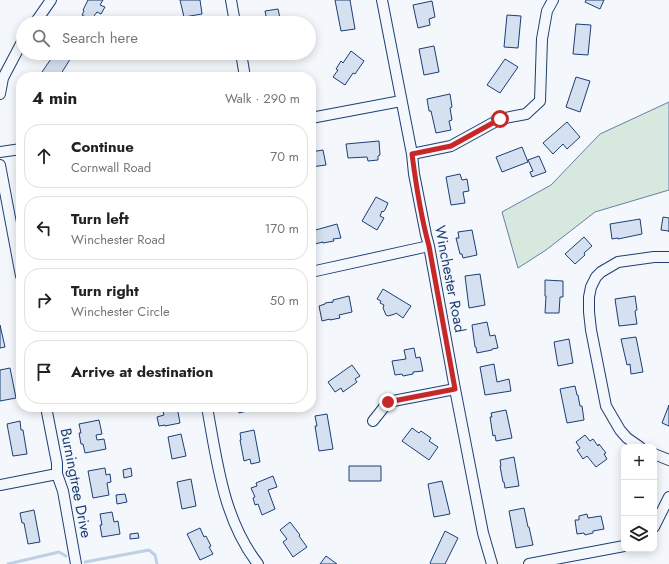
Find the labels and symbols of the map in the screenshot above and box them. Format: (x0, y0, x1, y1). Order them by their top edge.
route start (491, 110, 509, 128)
street label: Winchester Road (429, 224, 471, 334)
route end (379, 393, 397, 411)
street label: Burningtree Drive (55, 426, 97, 540)

